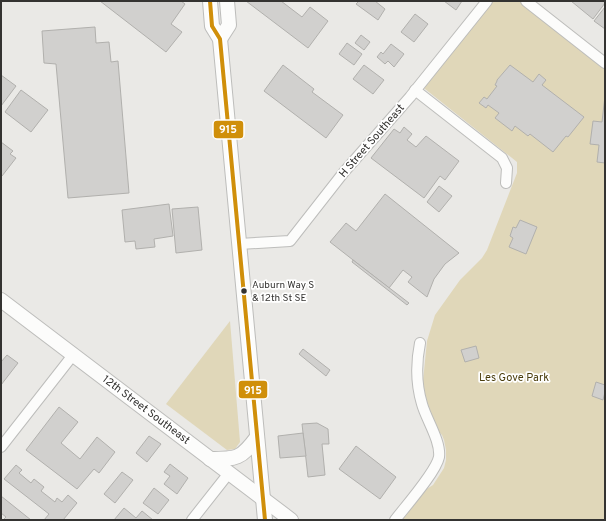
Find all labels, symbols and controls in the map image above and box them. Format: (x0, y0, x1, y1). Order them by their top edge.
street label: H Street Southeast (336, 101, 408, 181)
line badge: 915 (213, 120, 244, 139)
text: 915 (219, 123, 237, 137)
place label: Auburn Way S & 12th St SE (252, 279, 314, 305)
marker: Auburn Way S & 12th St SE (239, 286, 249, 296)
park label: Les Gove Park (479, 371, 549, 385)
street label: 12th Street Southeast (99, 372, 193, 448)
line badge: 915 (238, 380, 268, 399)
text: 915 (244, 384, 262, 398)

